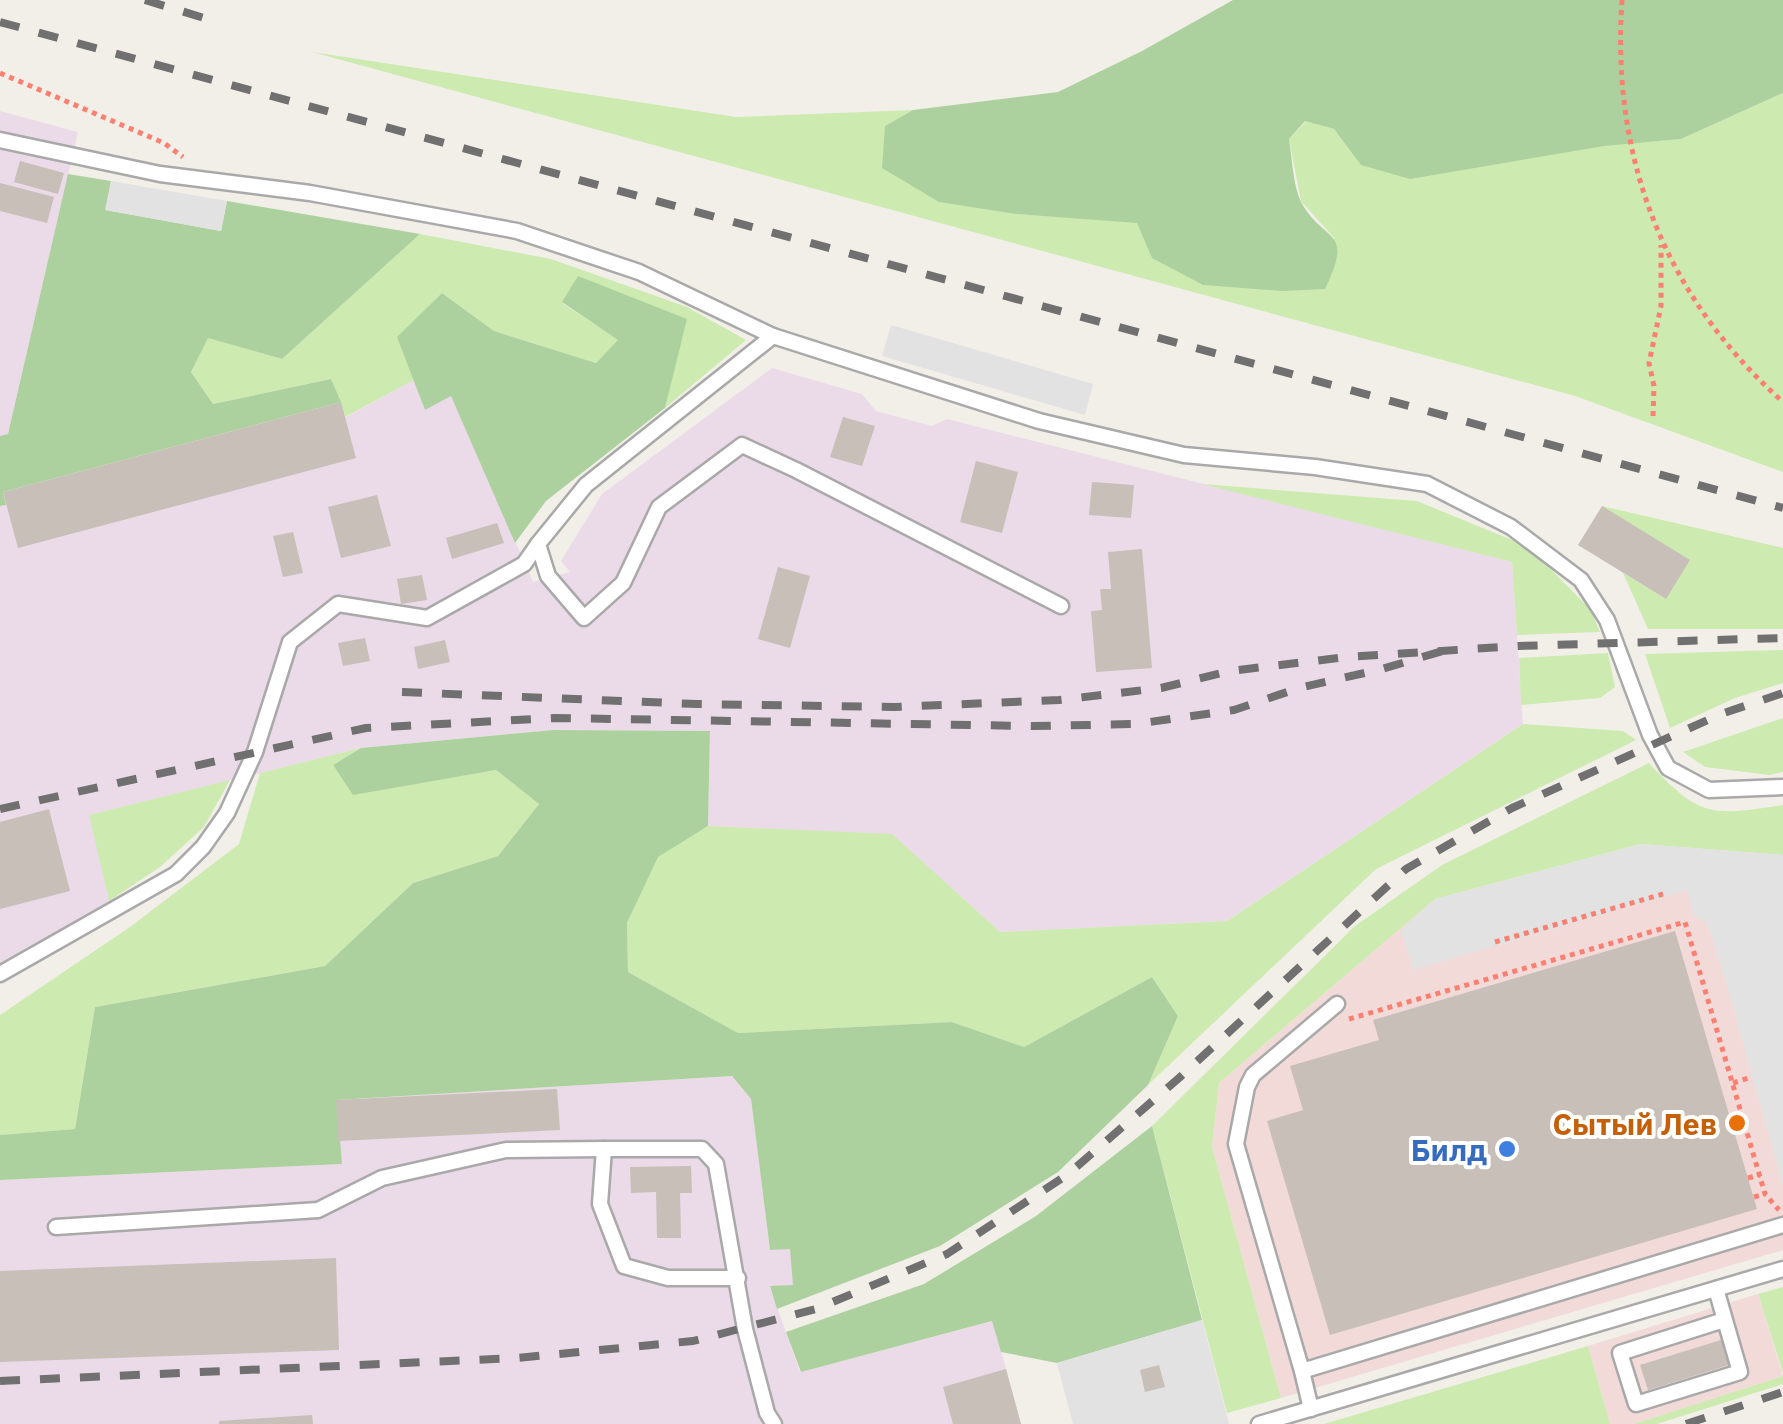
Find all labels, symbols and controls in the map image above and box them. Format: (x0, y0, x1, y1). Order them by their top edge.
place label: Сытый Лев (1552, 1104, 1717, 1143)
marker: Сытый Лев (1726, 1112, 1748, 1134)
place label: Билд (1411, 1130, 1487, 1169)
marker: Билд (1496, 1138, 1518, 1160)

